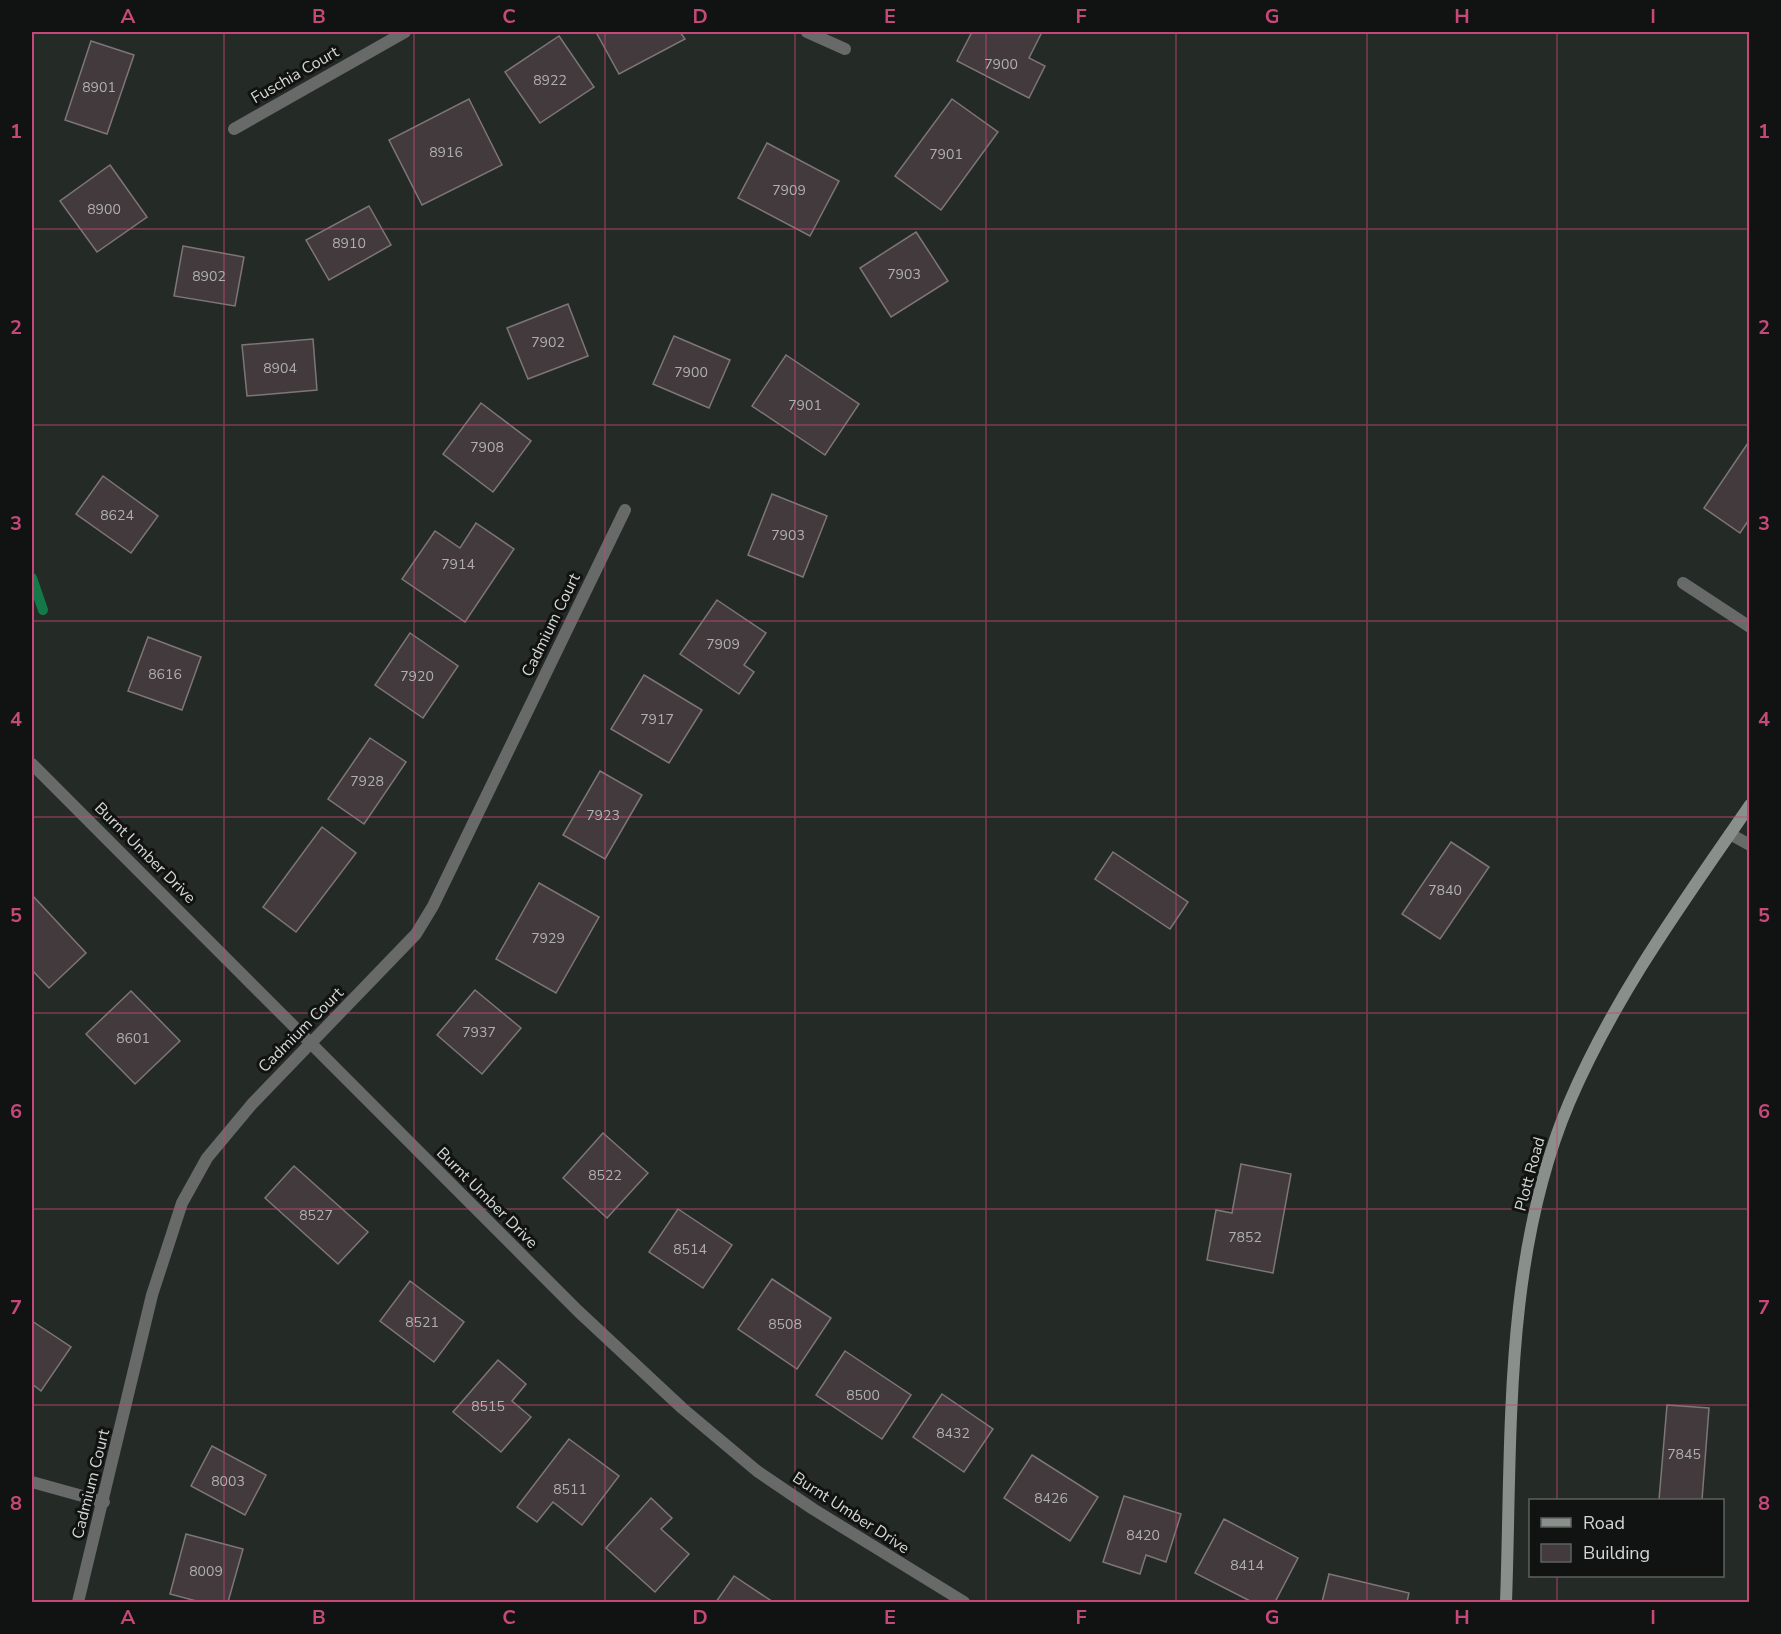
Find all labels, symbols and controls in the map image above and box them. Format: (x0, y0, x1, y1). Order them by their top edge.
text: A (121, 3, 136, 30)
text: B (312, 3, 326, 30)
text: C (502, 3, 516, 30)
text: D (692, 3, 708, 30)
text: E (884, 3, 896, 30)
text: F (1075, 3, 1087, 30)
text: G (1265, 3, 1279, 30)
text: H (1454, 3, 1470, 30)
text: I (1650, 3, 1656, 30)
street label: Fuschia Court (247, 41, 343, 109)
house number: 7900 (984, 55, 1018, 74)
house number: 8922 (533, 71, 567, 90)
house number: 8901 (82, 78, 116, 97)
text: 1 (10, 118, 22, 145)
text: 1 (1758, 118, 1770, 145)
house number: 8916 (429, 143, 463, 162)
house number: 7901 (929, 145, 963, 164)
house number: 7909 (772, 181, 806, 200)
house number: 8900 (87, 200, 121, 219)
house number: 8910 (332, 234, 366, 253)
house number: 7903 (887, 265, 921, 284)
house number: 8902 (192, 267, 226, 286)
text: 2 (10, 314, 22, 341)
text: 2 (1758, 314, 1770, 341)
house number: 7902 (531, 333, 565, 352)
house number: 8904 (263, 359, 297, 378)
house number: 7900 (674, 363, 708, 382)
house number: 7901 (788, 396, 822, 415)
house number: 7908 (470, 438, 504, 457)
house number: 8624 (100, 506, 134, 525)
text: 3 (10, 510, 22, 537)
text: 3 (1758, 510, 1770, 537)
house number: 7903 (771, 526, 805, 545)
house number: 7914 (441, 555, 475, 574)
street label: Cadmium Court (516, 569, 586, 680)
house number: 7909 (706, 635, 740, 654)
house number: 8616 (148, 665, 182, 684)
house number: 7920 (400, 667, 434, 686)
text: 4 (10, 706, 22, 733)
text: 4 (1758, 706, 1770, 733)
house number: 7917 (640, 710, 674, 729)
house number: 7928 (350, 772, 384, 791)
street label: Burnt Umber Drive (89, 797, 201, 909)
house number: 7923 (586, 806, 620, 825)
house number: 7840 (1428, 881, 1462, 900)
text: 5 (10, 902, 22, 929)
text: 5 (1758, 902, 1770, 929)
house number: 7929 (531, 929, 565, 948)
street label: Cadmium Court (254, 982, 349, 1077)
house number: 7937 (462, 1023, 496, 1042)
house number: 8601 (116, 1029, 150, 1048)
text: 6 (10, 1098, 22, 1125)
text: 6 (1758, 1098, 1770, 1125)
street label: Plott Road (1510, 1134, 1550, 1214)
street label: Burnt Umber Drive (431, 1142, 543, 1254)
house number: 8522 (588, 1166, 622, 1185)
house number: 8527 (299, 1206, 333, 1225)
house number: 7852 (1228, 1228, 1262, 1247)
house number: 8514 (673, 1240, 707, 1259)
text: 7 (10, 1294, 22, 1321)
text: 7 (1758, 1294, 1770, 1321)
house number: 8521 (405, 1313, 439, 1332)
house number: 8508 (768, 1315, 802, 1334)
house number: 8500 (846, 1386, 880, 1405)
house number: 8515 (471, 1397, 505, 1416)
house number: 8432 (936, 1424, 970, 1443)
street label: Cadmium Court (67, 1426, 115, 1541)
house number: 7845 (1667, 1445, 1701, 1464)
street label: Burnt Umber Drive (788, 1467, 914, 1559)
house number: 8003 (211, 1472, 245, 1491)
house number: 8511 (553, 1480, 587, 1499)
house number: 8426 (1034, 1489, 1068, 1508)
text: 8 (10, 1490, 22, 1517)
text: 8 (1758, 1490, 1770, 1517)
legend (1529, 1499, 1724, 1577)
text: Road (1583, 1511, 1625, 1535)
house number: 8420 (1126, 1526, 1160, 1545)
text: Building (1583, 1541, 1650, 1565)
house number: 8414 (1230, 1556, 1264, 1575)
house number: 8009 (189, 1562, 223, 1581)
text: A (121, 1604, 136, 1631)
text: B (312, 1604, 326, 1631)
text: C (502, 1604, 516, 1631)
text: D (692, 1604, 708, 1631)
text: E (884, 1604, 896, 1631)
text: F (1075, 1604, 1087, 1631)
text: G (1265, 1604, 1279, 1631)
text: H (1454, 1604, 1470, 1631)
text: I (1650, 1604, 1656, 1631)

